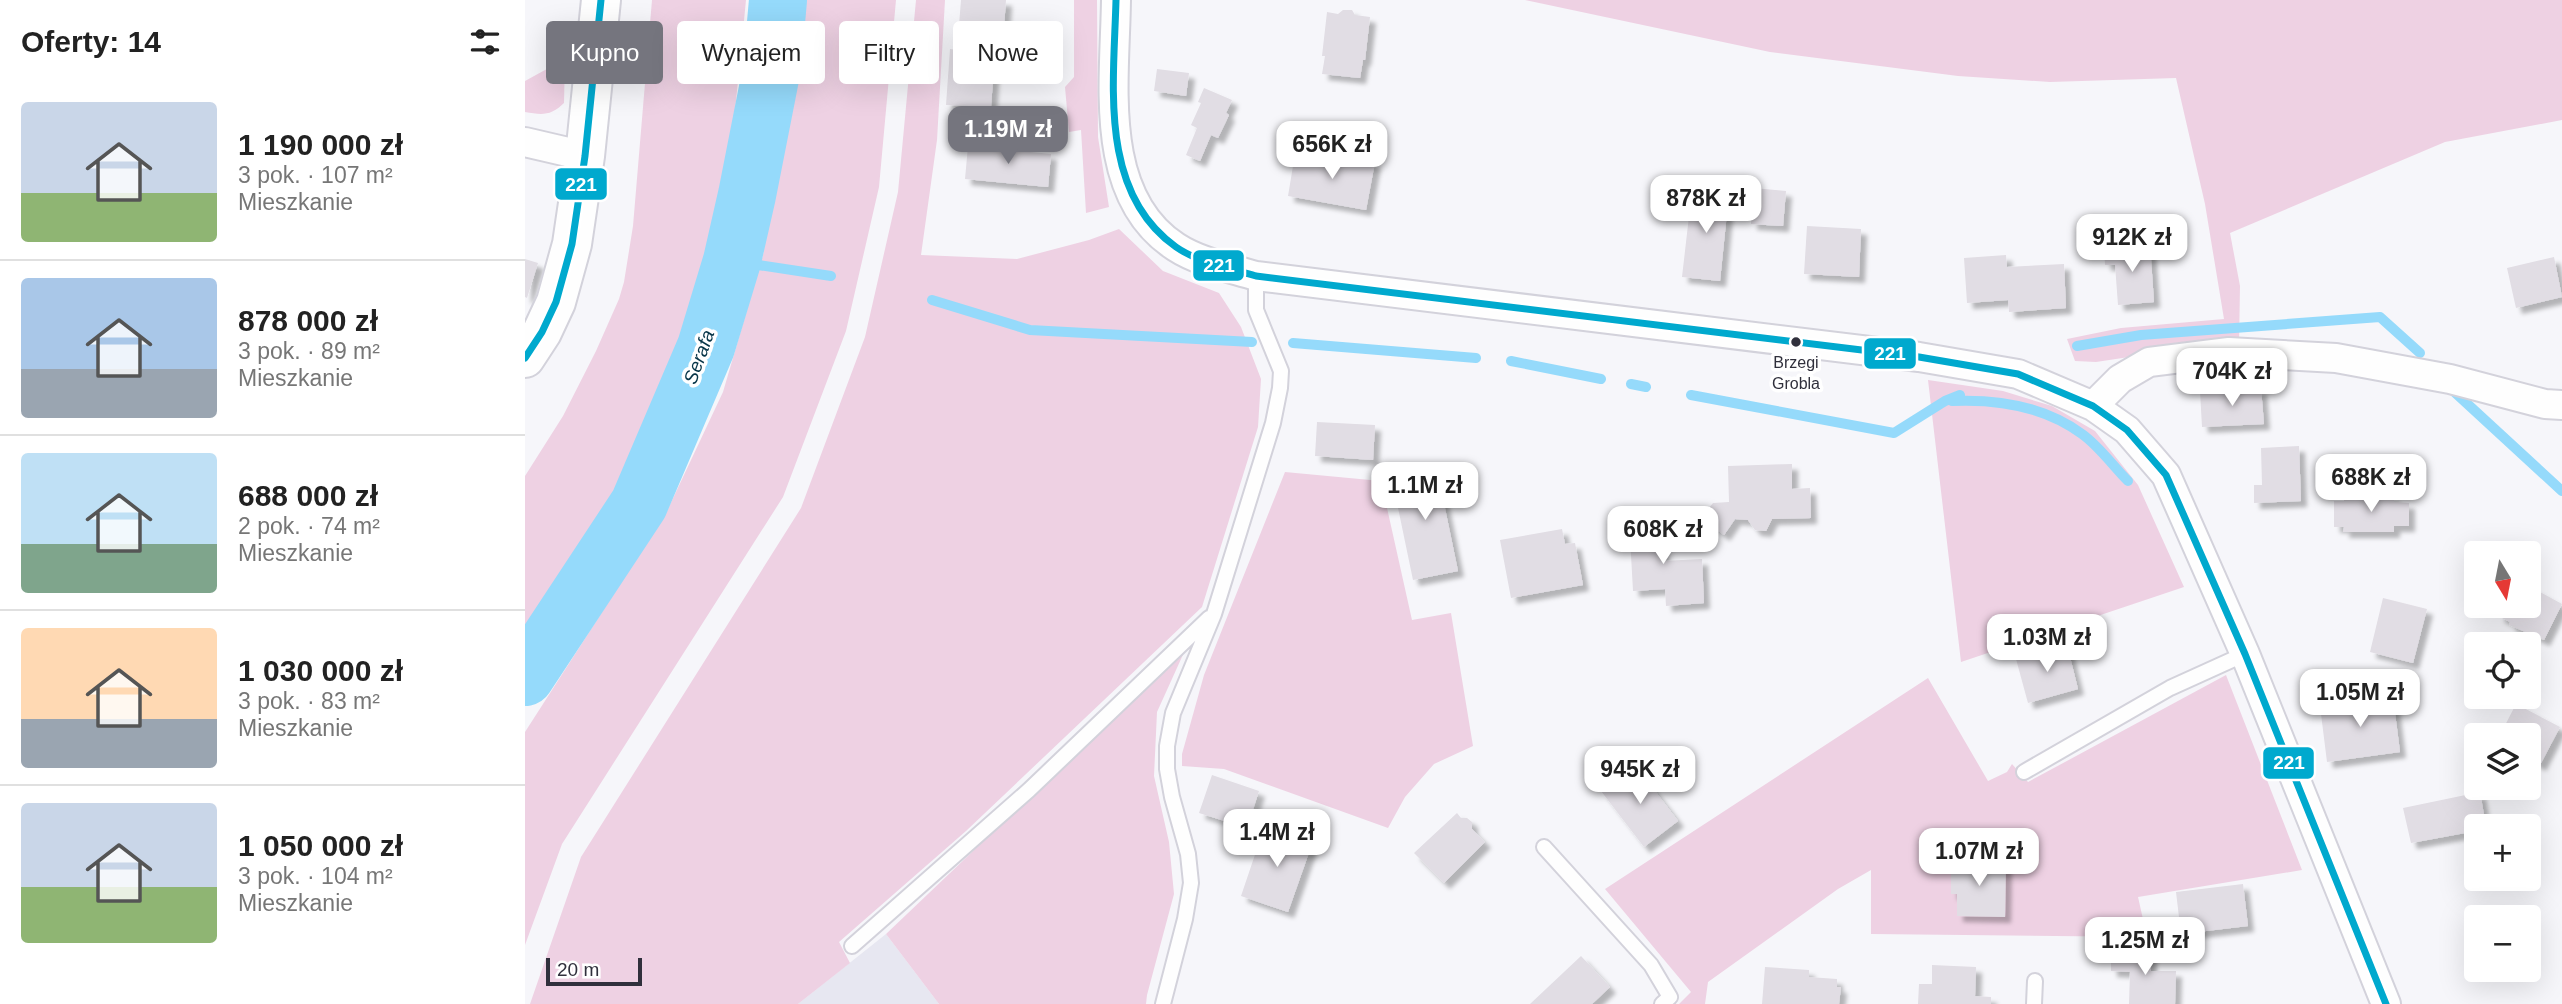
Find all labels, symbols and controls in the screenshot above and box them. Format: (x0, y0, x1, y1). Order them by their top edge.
chip: Kupno (546, 21, 663, 84)
chip: Wynajem (677, 21, 825, 84)
chip: Filtry (839, 21, 939, 84)
chip: Nowe (953, 21, 1063, 84)
icon: filters (466, 23, 504, 61)
text: Oferty: 14 (21, 25, 161, 58)
pin: 1.19M zł (936, 106, 1080, 166)
text: 1.19M zł (964, 116, 1052, 142)
pin: 656K zł (1267, 122, 1397, 181)
text: 1 190 000 zł (238, 128, 403, 161)
icon: home (77, 130, 161, 214)
text: 656K zł (1292, 131, 1372, 157)
text: 3 pok. · 107 m² (238, 162, 393, 188)
line badge: 221 (554, 167, 608, 201)
text: 221 (565, 174, 597, 195)
pin: 878K zł (1641, 176, 1771, 235)
text: 878K zł (1666, 185, 1746, 211)
text: Mieszkanie (238, 189, 353, 215)
pin: 912K zł (2067, 215, 2197, 274)
text: 912K zł (2092, 224, 2172, 250)
line badge: 221 (1192, 249, 1245, 282)
text: 221 (1203, 255, 1235, 276)
text: 878 000 zł (238, 304, 378, 337)
icon: home (77, 306, 161, 390)
water label: Serafa (680, 327, 718, 387)
marker: Brzegi Grobla (1789, 335, 1803, 349)
line badge: 221 (1863, 337, 1917, 370)
text: 3 pok. · 89 m² (238, 338, 380, 364)
text: 221 (1874, 343, 1906, 364)
pin: 704K zł (2167, 348, 2297, 408)
place label: Brzegi Grobla (1772, 354, 1820, 392)
text: 704K zł (2192, 358, 2272, 384)
text: Mieszkanie (238, 365, 353, 391)
pin: 688K zł (2306, 454, 2436, 514)
pin: 1.1M zł (1360, 462, 1490, 522)
text: 688K zł (2331, 464, 2411, 490)
text: 1.1M zł (1387, 472, 1463, 498)
text: 688 000 zł (238, 479, 378, 512)
icon: home (77, 481, 161, 565)
pin: 608K zł (1598, 506, 1728, 566)
text: 2 pok. · 74 m² (238, 513, 380, 539)
text: 608K zł (1623, 516, 1703, 542)
text: Mieszkanie (238, 540, 353, 566)
north arrow (2464, 541, 2541, 618)
map controls (2464, 541, 2541, 982)
pin: 1.03M zł (1975, 614, 2119, 674)
text: 1.03M zł (2003, 624, 2091, 650)
button: locate (2464, 632, 2541, 709)
text: 1 030 000 zł (238, 654, 403, 687)
icon: home (77, 656, 161, 740)
pin: 1.05M zł (2288, 670, 2432, 729)
text: 1.05M zł (2316, 679, 2404, 705)
text: 3 pok. · 83 m² (238, 688, 380, 714)
text: Mieszkanie (238, 715, 353, 741)
button: layers (2464, 723, 2541, 800)
pin: 945K zł (1575, 746, 1705, 806)
line badge: 221 (2262, 746, 2315, 780)
text: 221 (2273, 752, 2305, 773)
text: 945K zł (1600, 756, 1680, 782)
pin: 1.4M zł (1212, 810, 1342, 869)
button: + (2464, 814, 2541, 891)
text: 1.4M zł (1239, 819, 1315, 845)
pin: 1.07M zł (1907, 828, 2051, 888)
text: 1 050 000 zł (238, 829, 403, 862)
icon: home (77, 831, 161, 915)
text: 1.07M zł (1935, 838, 2023, 864)
text: 3 pok. · 104 m² (238, 863, 393, 889)
text: Mieszkanie (238, 890, 353, 916)
button: − (2464, 905, 2541, 982)
pin: 1.25M zł (2073, 918, 2217, 977)
text: 1.25M zł (2101, 927, 2189, 953)
scale bar (546, 955, 642, 987)
text: 20 m (557, 959, 599, 980)

